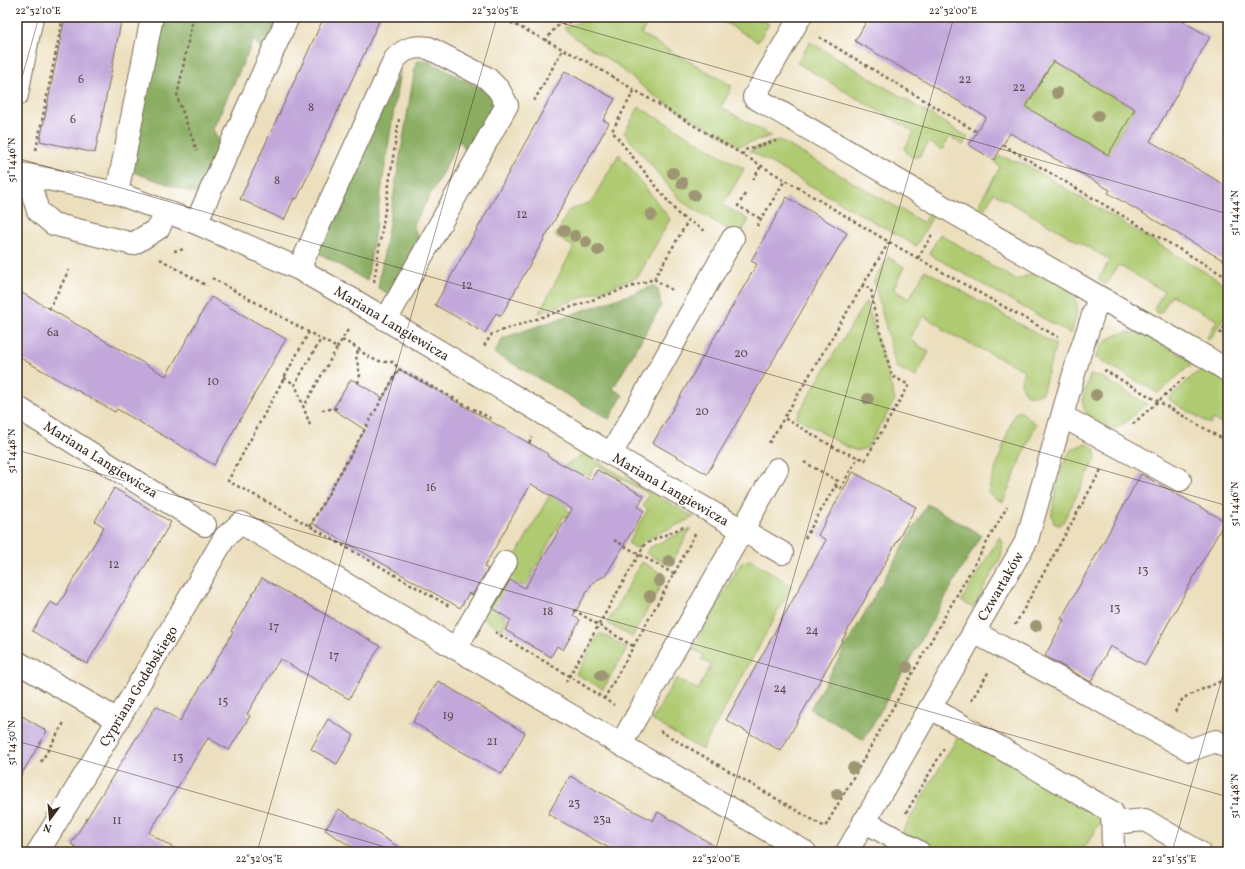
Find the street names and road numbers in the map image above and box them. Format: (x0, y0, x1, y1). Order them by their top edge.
street label: Mariana Langiewicza (330, 282, 453, 366)
street label: Mariana Langiewicza (39, 417, 161, 503)
street label: Mariana Langiewicza (609, 449, 732, 531)
street label: Czwartaków (974, 548, 1029, 625)
street label: Cypriana Godebskiego (96, 623, 183, 751)

